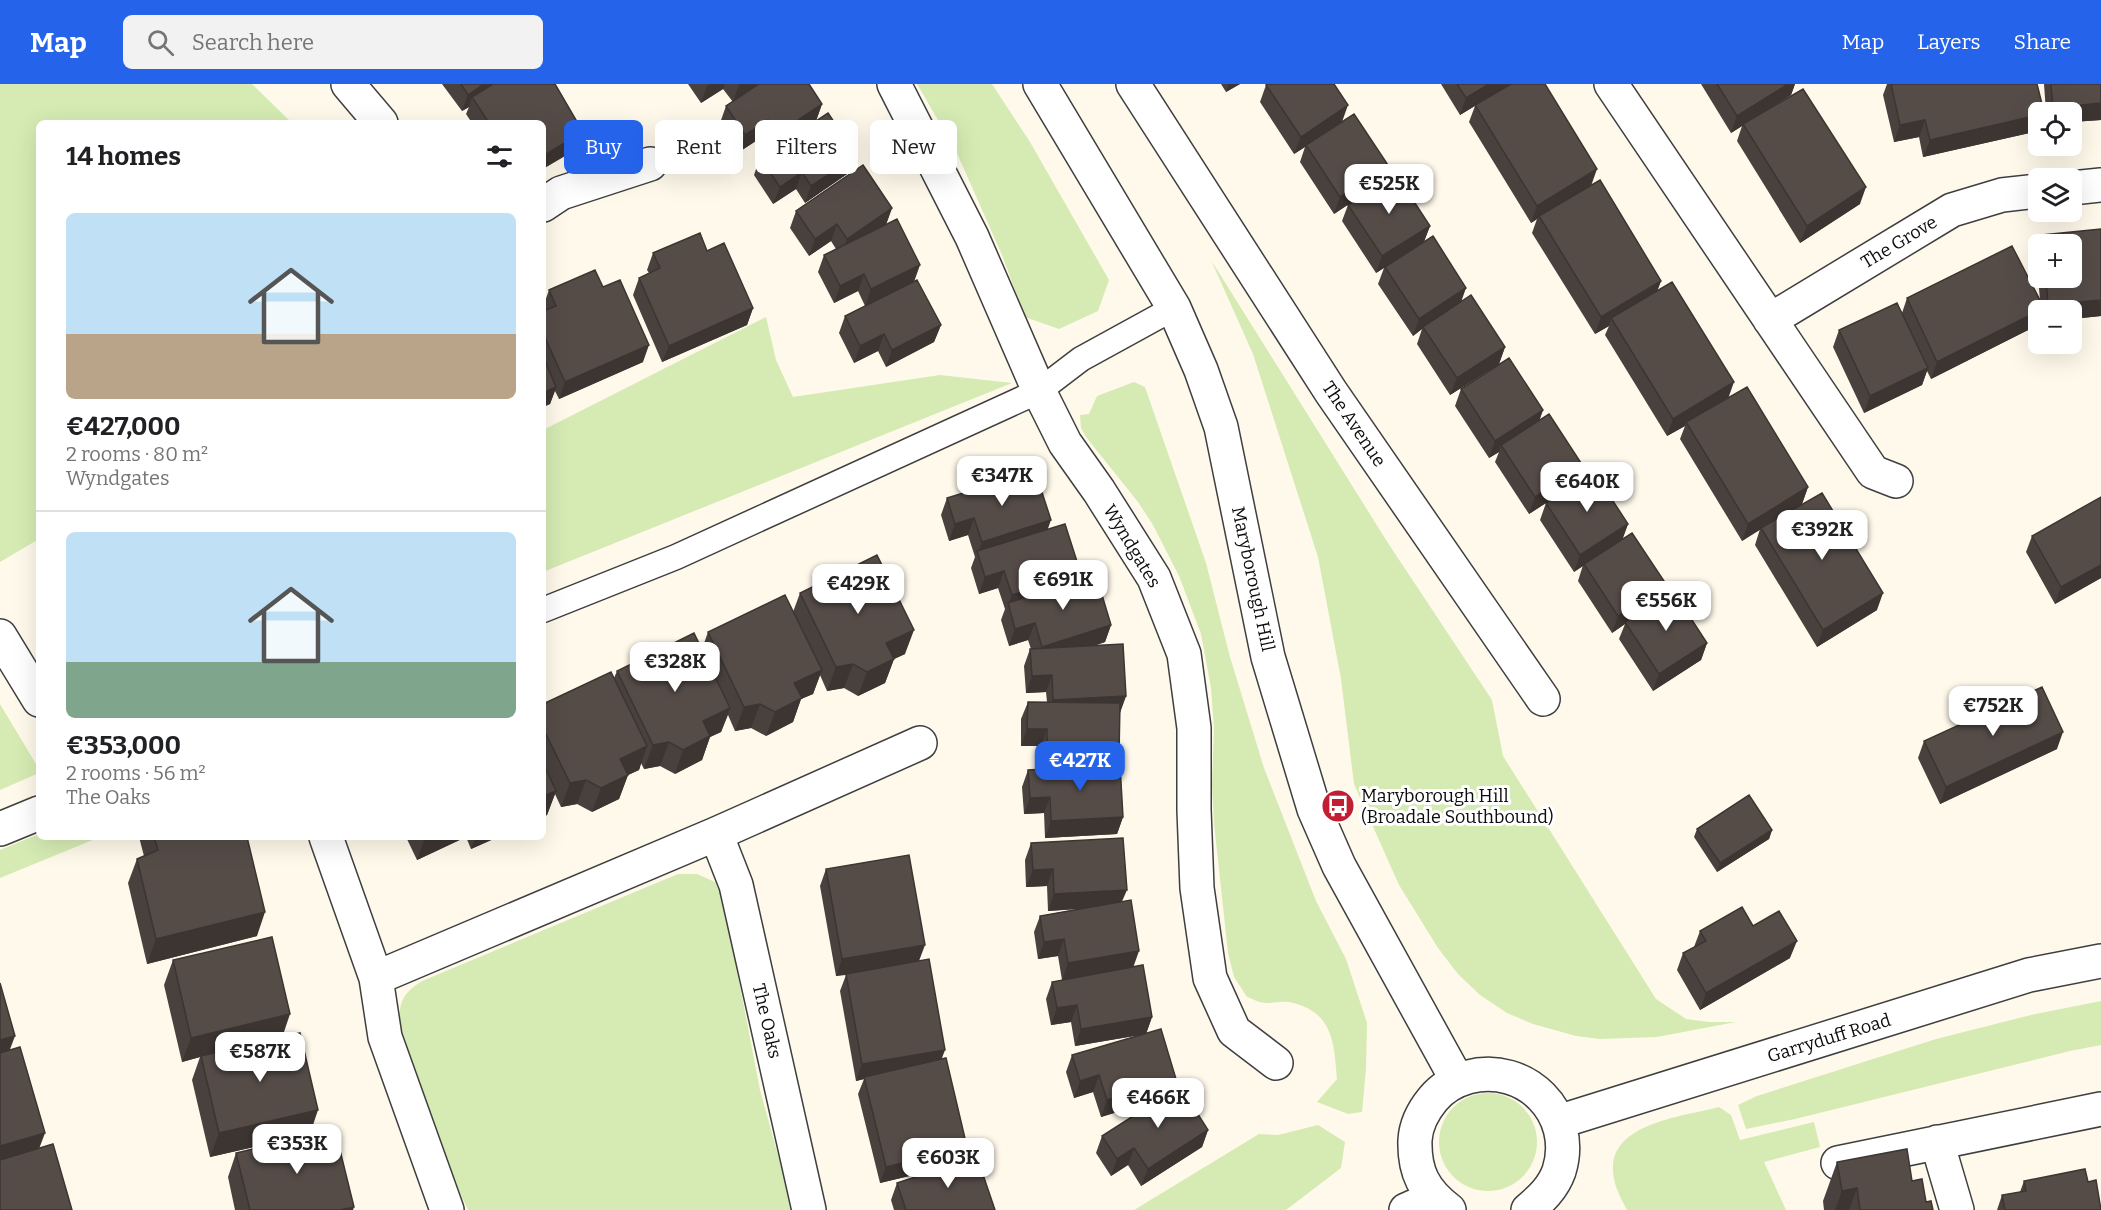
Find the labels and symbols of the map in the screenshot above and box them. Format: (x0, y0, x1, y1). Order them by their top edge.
pin: €525K (1347, 164, 1431, 215)
street label: The Grove (1857, 211, 1941, 273)
street label: The Avenue (1317, 377, 1391, 471)
pin: €347K (960, 456, 1044, 507)
pin: €640K (1545, 462, 1629, 513)
street label: Wyndgates (1099, 500, 1165, 592)
street label: Maryborough Hill (1227, 505, 1279, 653)
pin: €392K (1780, 510, 1864, 561)
pin: €691K (1021, 560, 1105, 611)
pin: €429K (816, 564, 900, 615)
pin: €556K (1624, 581, 1708, 632)
pin: €328K (633, 642, 717, 693)
pin: €752K (1951, 686, 2035, 737)
pin: €427K (1038, 741, 1122, 792)
place label: Maryborough Hill (Broadale Southbound) (1361, 785, 1554, 828)
bus stop icon: Maryborough Hill (Broadale Southbound) (1320, 788, 1356, 824)
street label: The Oaks (748, 981, 786, 1061)
street label: Garryduff Road (1765, 1009, 1894, 1067)
pin: €587K (218, 1032, 302, 1083)
pin: €466K (1116, 1078, 1200, 1129)
pin: €353K (255, 1124, 339, 1175)
pin: €603K (906, 1138, 990, 1189)

